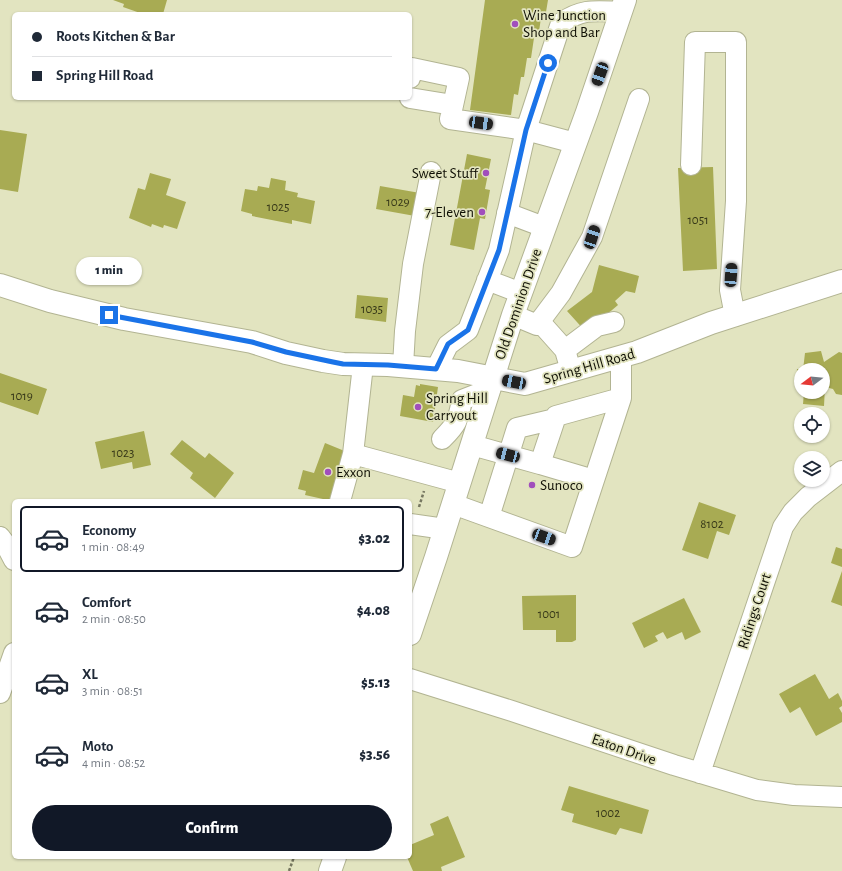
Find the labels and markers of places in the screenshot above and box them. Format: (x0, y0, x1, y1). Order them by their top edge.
place label: Wine Junction Shop and Bar (523, 8, 606, 40)
marker: Wine Junction Shop and Bar (510, 19, 520, 29)
place label: Sweet Stuff (412, 166, 479, 181)
marker: Sweet Stuff (481, 168, 491, 178)
place label: 7-Eleven (425, 205, 474, 220)
marker: 7-Eleven (477, 207, 487, 217)
place label: Spring Hill Carryout (426, 391, 488, 423)
marker: Spring Hill Carryout (413, 402, 423, 412)
place label: Exxon (336, 465, 371, 480)
marker: Exxon (323, 467, 333, 477)
place label: Sunoco (540, 478, 583, 493)
marker: Sunoco (527, 480, 537, 490)

